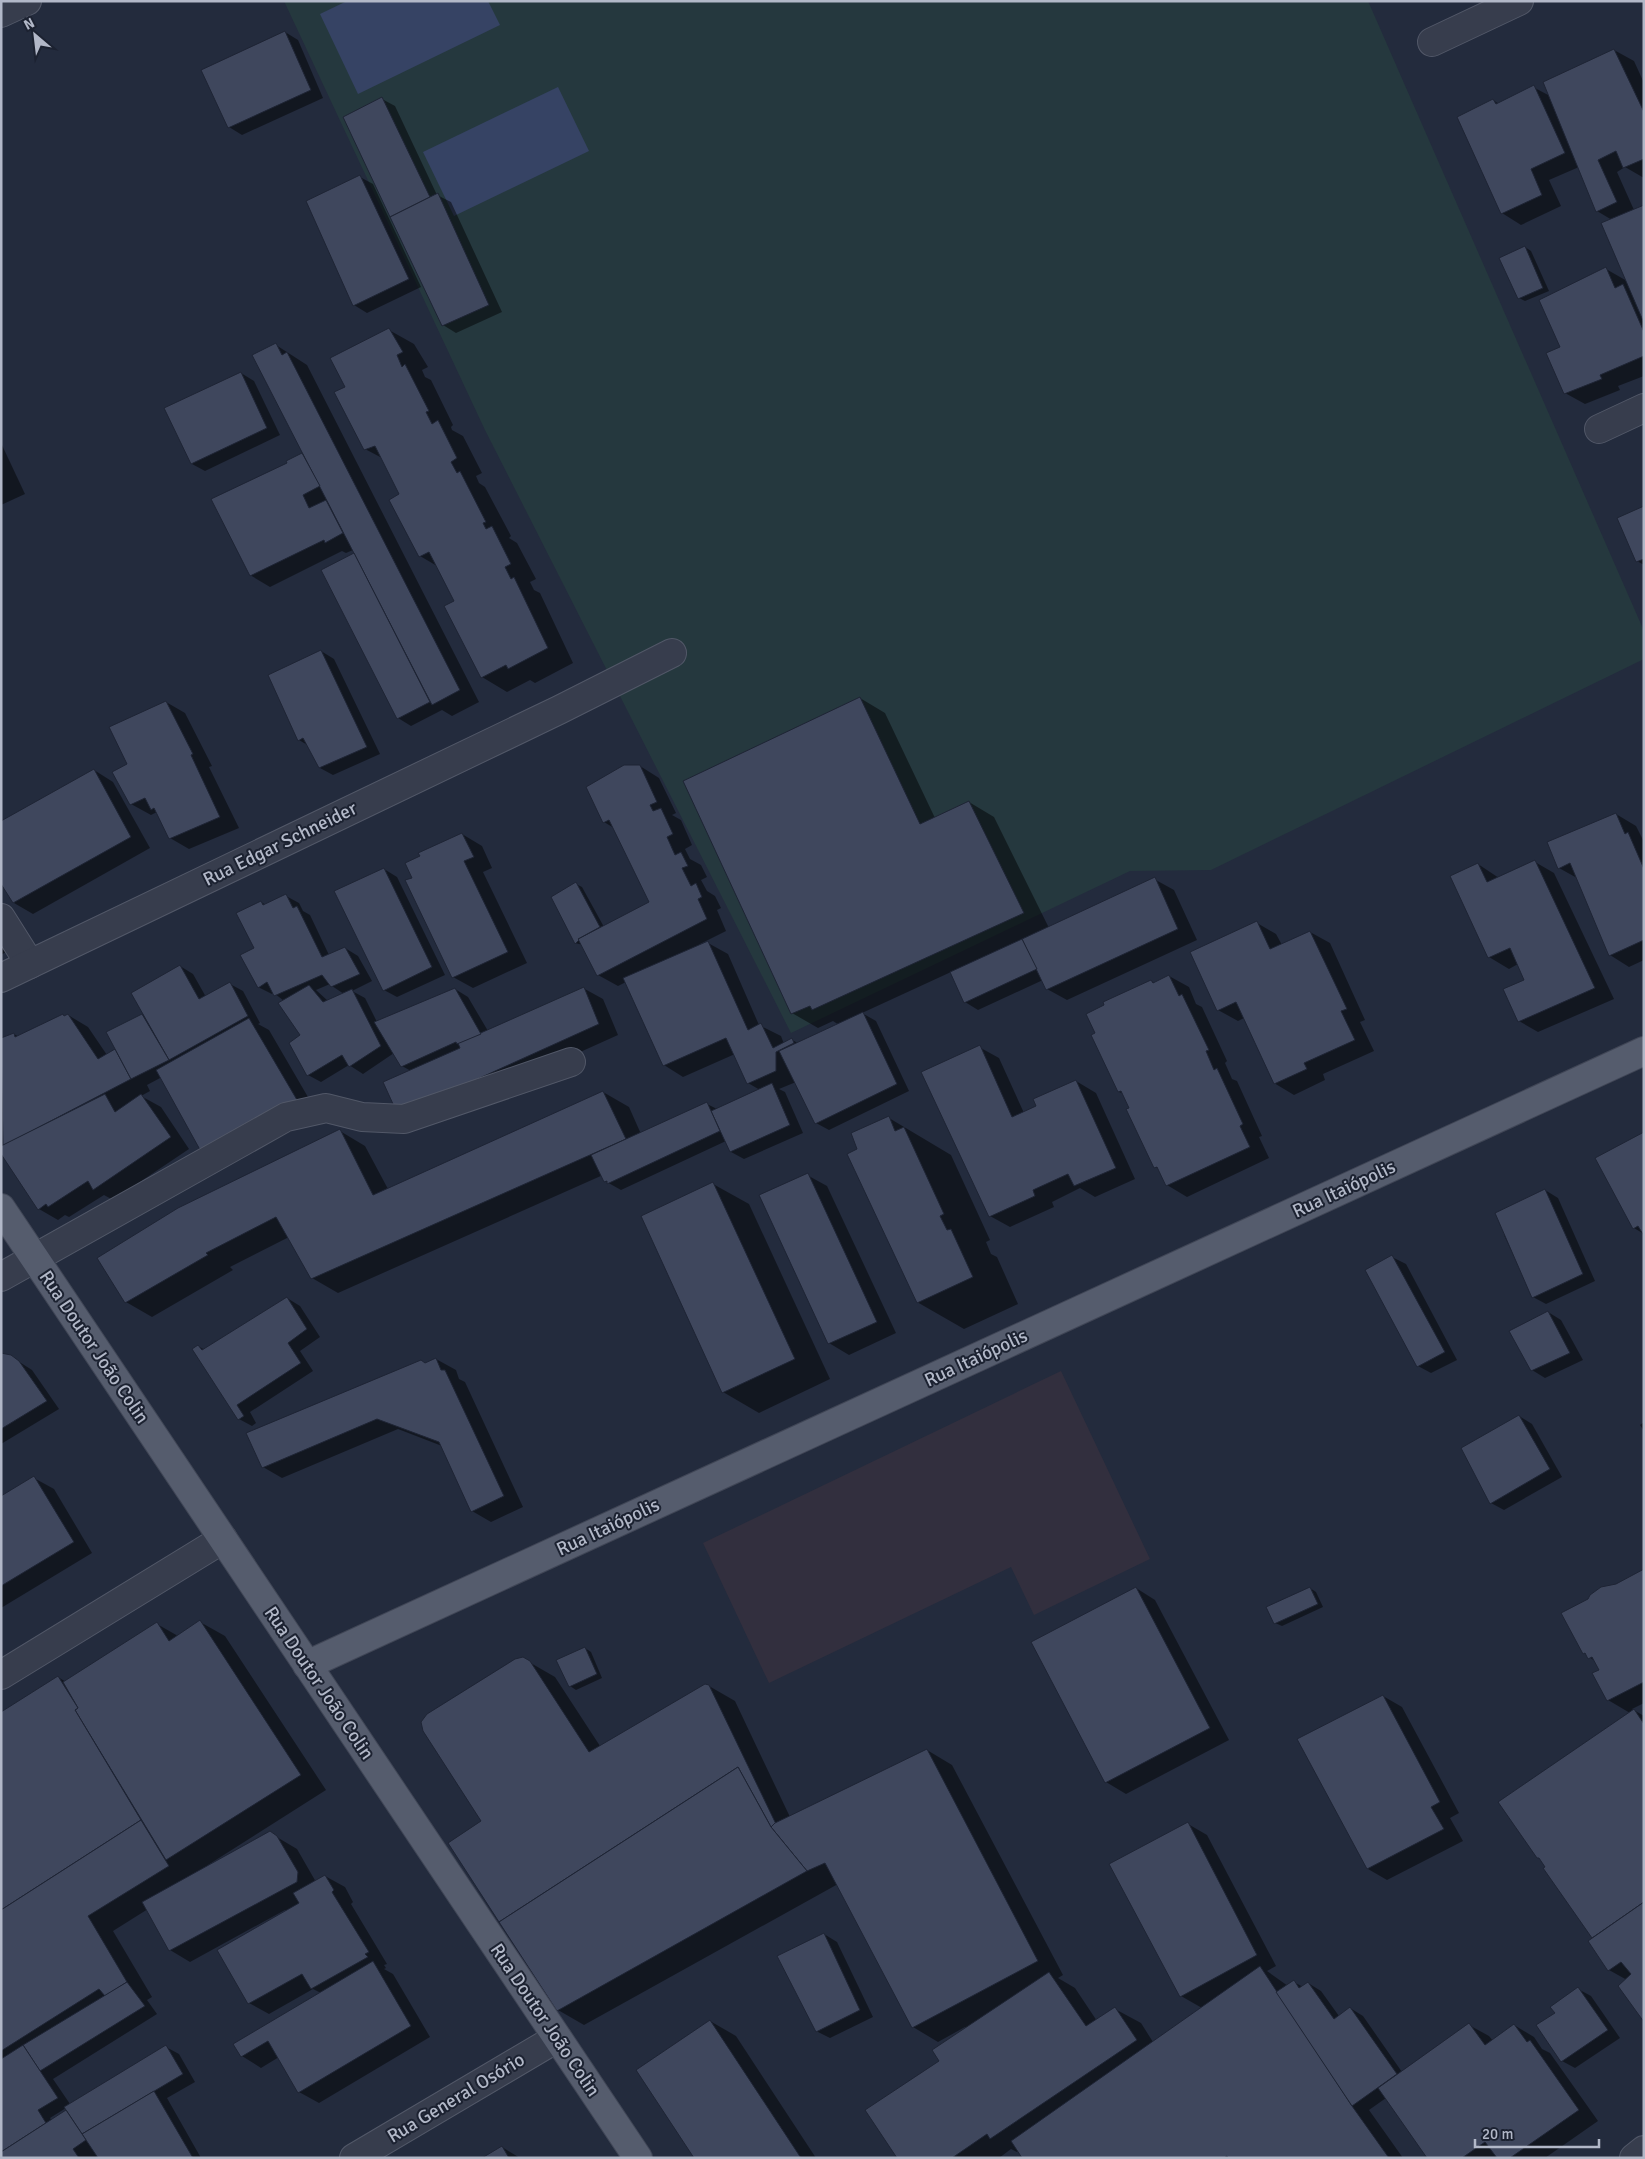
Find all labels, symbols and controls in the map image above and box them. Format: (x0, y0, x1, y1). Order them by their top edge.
north arrow (10, 10, 60, 60)
text: N (21, 14, 37, 34)
street label: Rua Edgar Schneider (199, 796, 361, 892)
street label: Rua Itaiópolis (1289, 1155, 1399, 1223)
street label: Rua Doutor João Colin (34, 1266, 154, 1428)
street label: Rua Itaiópolis (921, 1324, 1031, 1392)
street label: Rua Itaiópolis (553, 1493, 663, 1561)
street label: Rua Doutor João Colin (259, 1602, 379, 1764)
street label: Rua Doutor João Colin (485, 1939, 605, 2101)
street label: Rua General Osório (383, 2047, 529, 2148)
scale bar (1475, 2116, 1599, 2148)
text: 20 m (1482, 2125, 1513, 2143)

